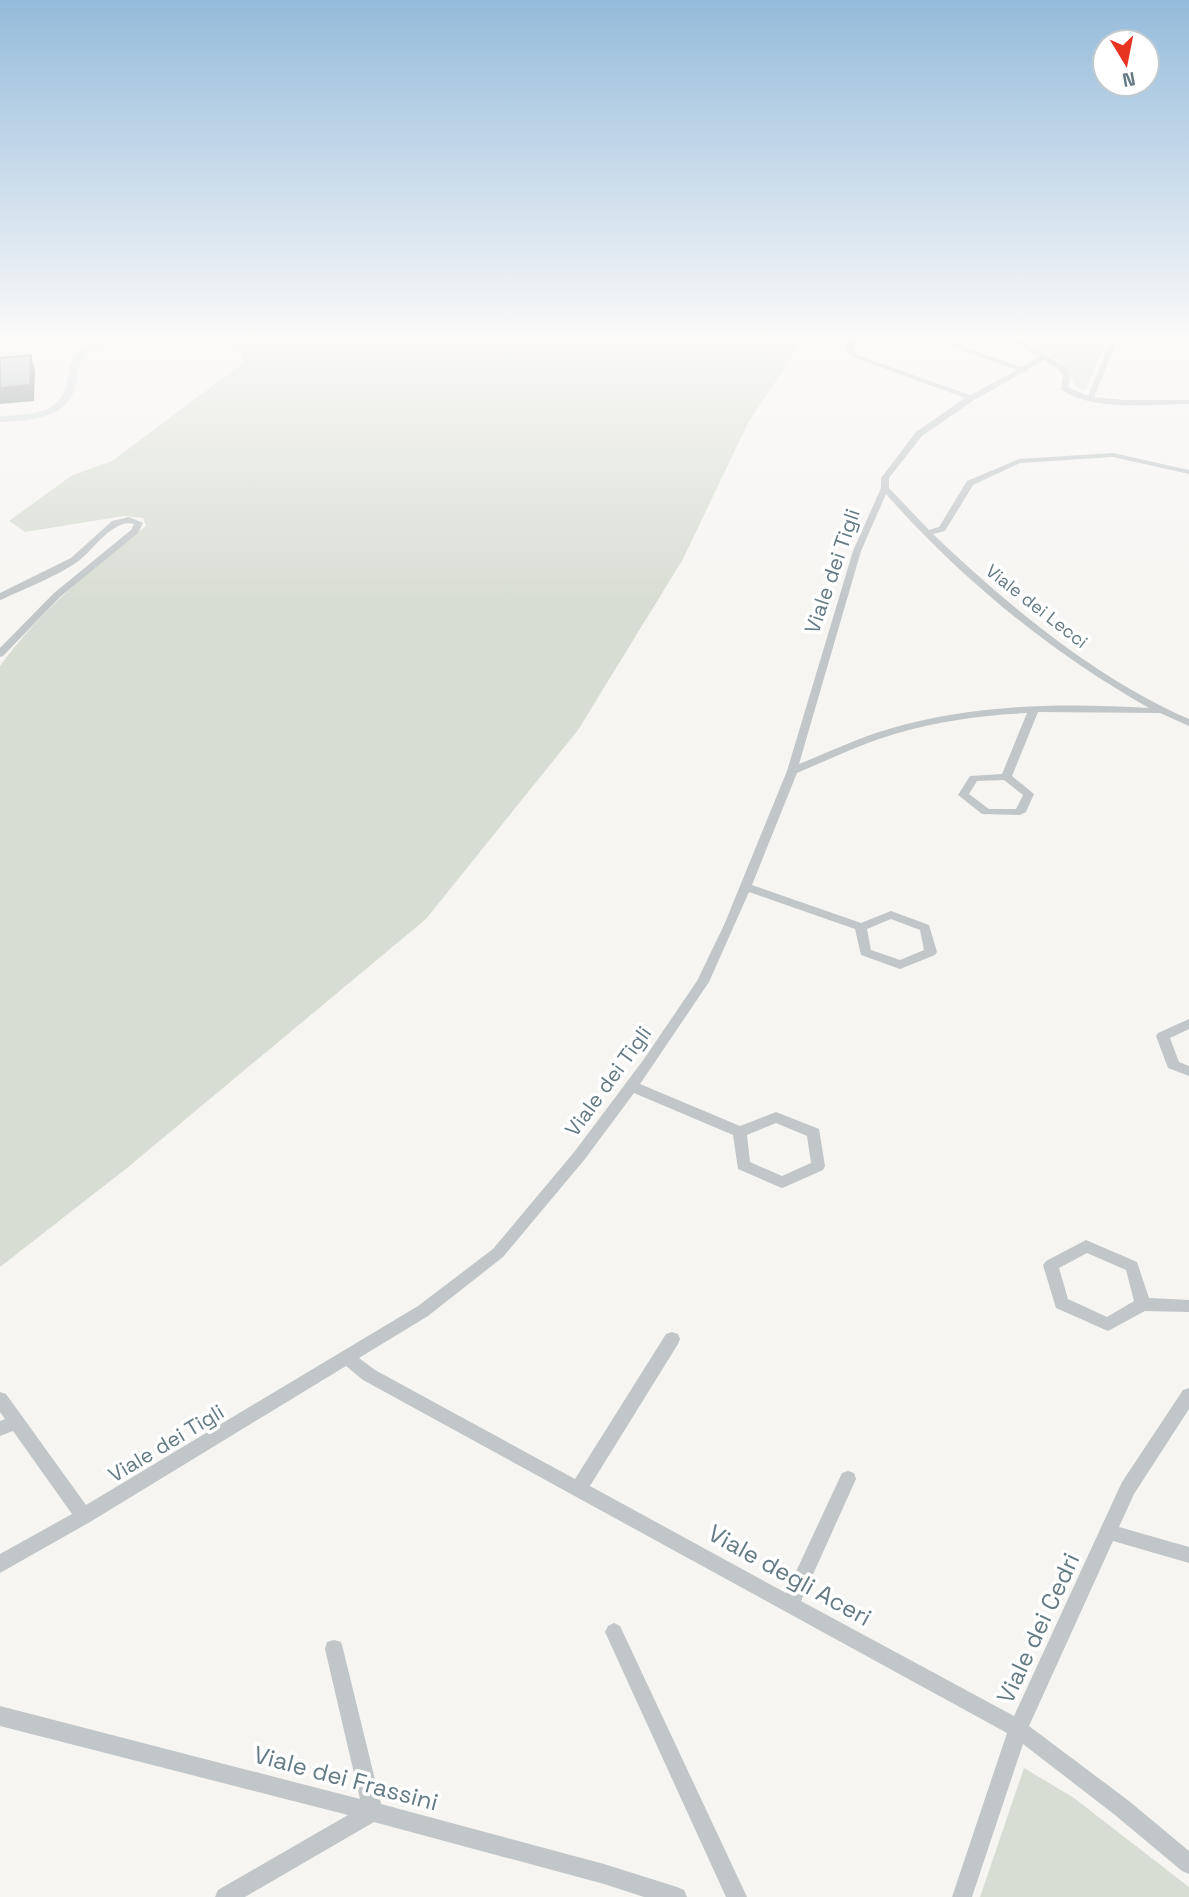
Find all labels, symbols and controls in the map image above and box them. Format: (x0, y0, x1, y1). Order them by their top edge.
north arrow (1091, 28, 1161, 98)
text: N (1120, 66, 1137, 93)
street label: Viale dei Tigli (798, 505, 866, 637)
street label: Viale dei Lecci (981, 559, 1093, 653)
street label: Viale dei Tigli (559, 1020, 657, 1142)
street label: Viale dei Tigli (103, 1398, 229, 1488)
street label: Viale degli Aceri (703, 1517, 877, 1633)
street label: Viale dei Cedri (990, 1548, 1086, 1708)
street label: Viale dei Frassini (250, 1738, 442, 1818)

